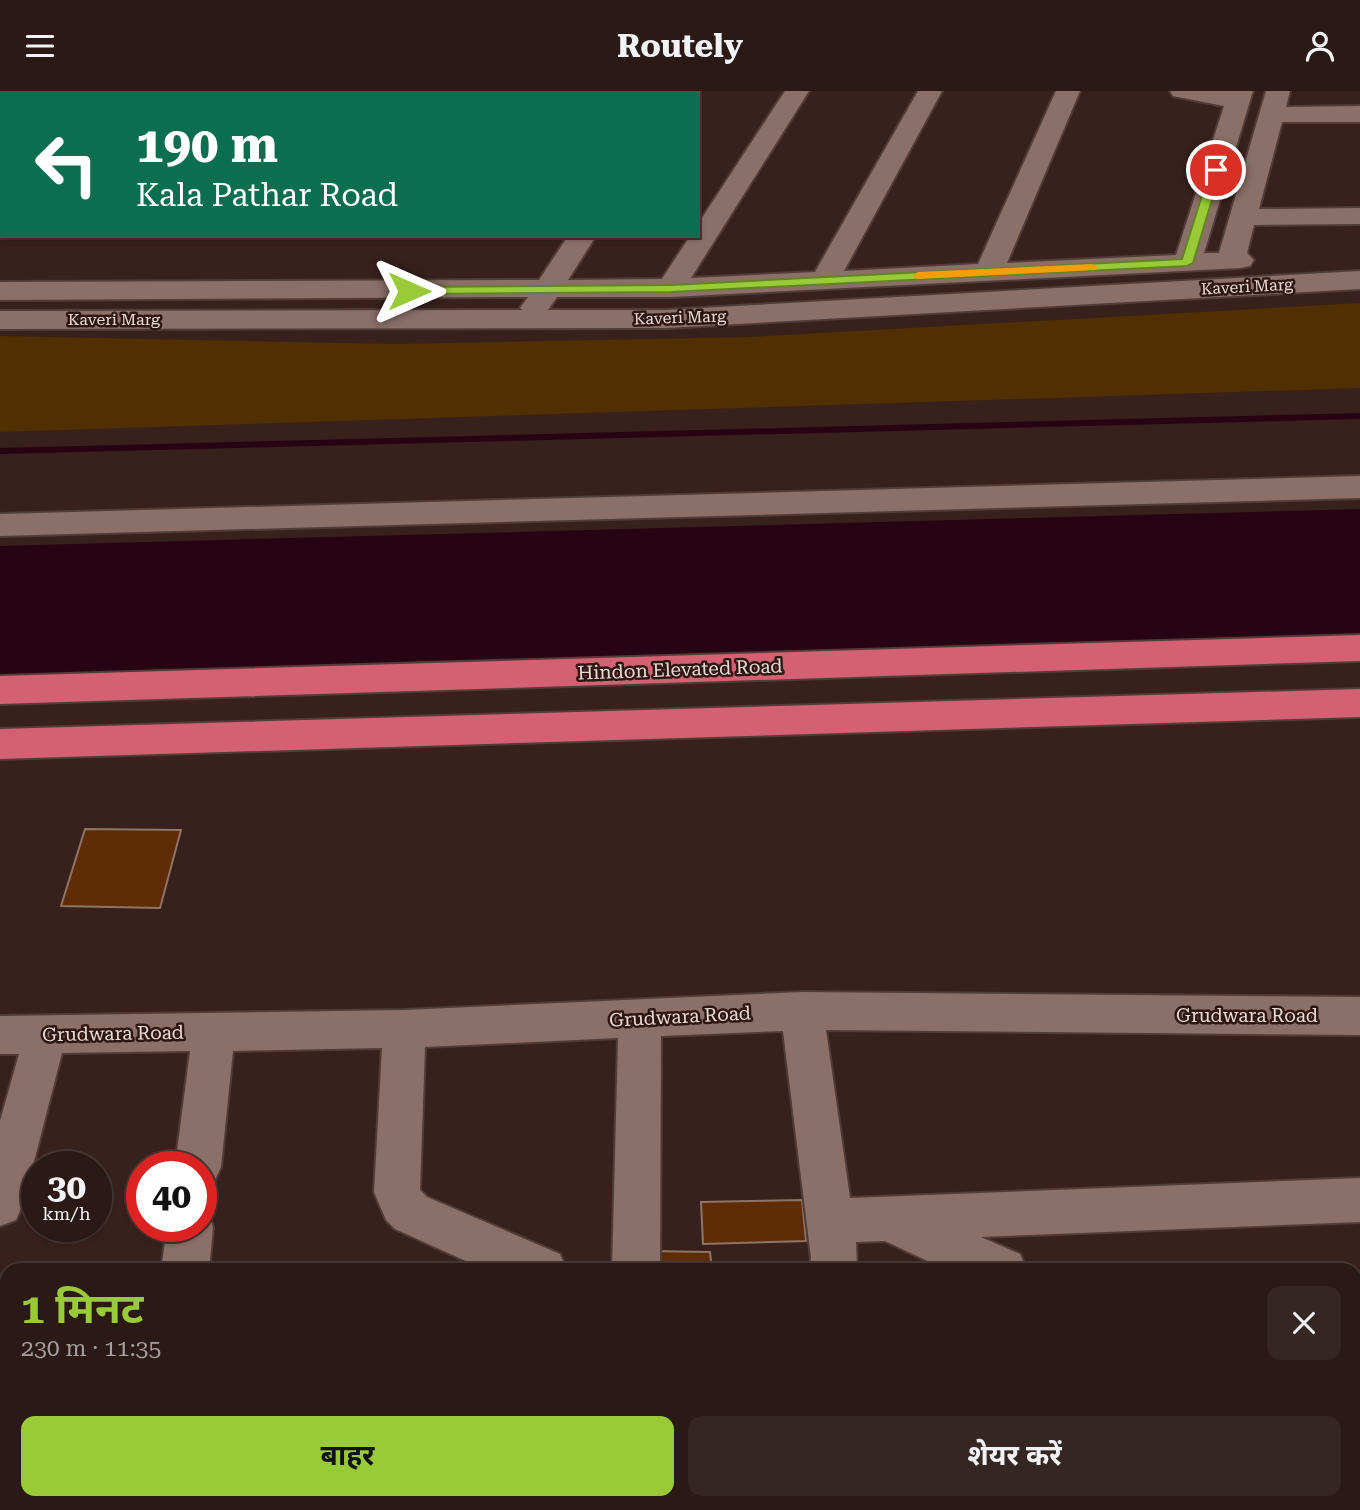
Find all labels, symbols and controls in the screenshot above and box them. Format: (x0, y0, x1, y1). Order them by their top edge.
icon: menu (21, 27, 59, 65)
text: Routely (617, 27, 743, 65)
icon: person (1301, 27, 1339, 65)
text: 190 m (136, 117, 278, 174)
icon: left (21, 119, 112, 210)
pin (1186, 140, 1246, 200)
icon: arrive (1197, 151, 1235, 189)
text: Kala Pathar Road (136, 176, 398, 214)
position arrow (372, 254, 446, 328)
street label: Kaveri Marg (1200, 275, 1295, 298)
street label: Kaveri Marg (634, 306, 727, 329)
street label: Kaveri Marg (68, 310, 161, 329)
street label: Hindon Elevated Road (577, 654, 783, 685)
street label: Grudwara Road (609, 1001, 751, 1032)
street label: Grudwara Road (1176, 1004, 1318, 1027)
street label: Grudwara Road (42, 1021, 184, 1046)
speed limit sign: 40 (126, 1151, 217, 1242)
text: 30 (47, 1167, 86, 1208)
text: km/h (42, 1203, 91, 1224)
text: 1 मिनट (21, 1284, 143, 1333)
button: close (1267, 1286, 1341, 1360)
text: 230 m · 11:35 (21, 1335, 161, 1362)
button: बाहर (21, 1416, 674, 1496)
button: शेयर करें (688, 1416, 1341, 1496)

